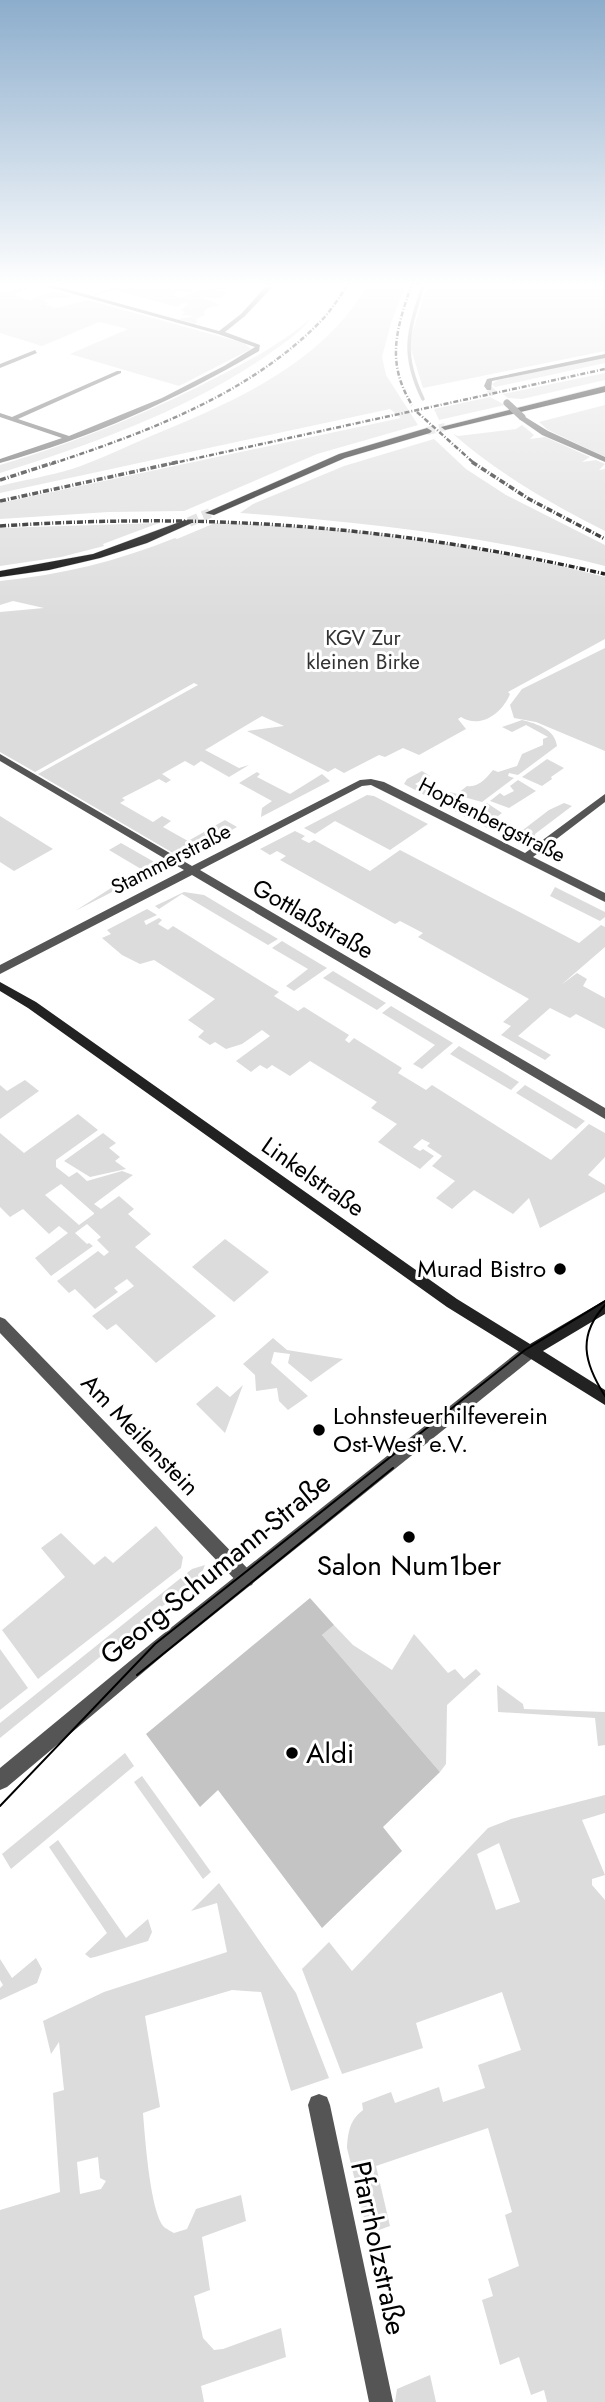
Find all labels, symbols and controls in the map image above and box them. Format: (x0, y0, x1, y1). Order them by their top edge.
park label: KGV Zur kleinen Birke (306, 623, 420, 677)
street label: Hopfenbergstraße (413, 770, 571, 870)
street label: Stammerstraße (106, 816, 236, 902)
street label: Gottlaßstraße (246, 870, 380, 967)
street label: Linkelstraße (255, 1128, 372, 1225)
place label: Murad Bistro (417, 1251, 546, 1286)
marker: Murad Bistro (552, 1261, 568, 1277)
street label: Am Meilenstein (73, 1366, 207, 1503)
place label: Lohnsteuerhilfeverein Ost-West e.V. (333, 1398, 548, 1461)
marker: Lohnsteuerhilfeverein Ost-West e.V. (311, 1422, 327, 1438)
street label: Georg-Schumann-Straße (91, 1462, 340, 1674)
marker: Salon Num1ber (401, 1529, 417, 1545)
place label: Salon Num1ber (317, 1545, 502, 1586)
place label: Aldi (306, 1733, 354, 1774)
marker: Aldi (284, 1745, 300, 1761)
street label: Pfarrholzstraße (340, 2157, 417, 2339)

